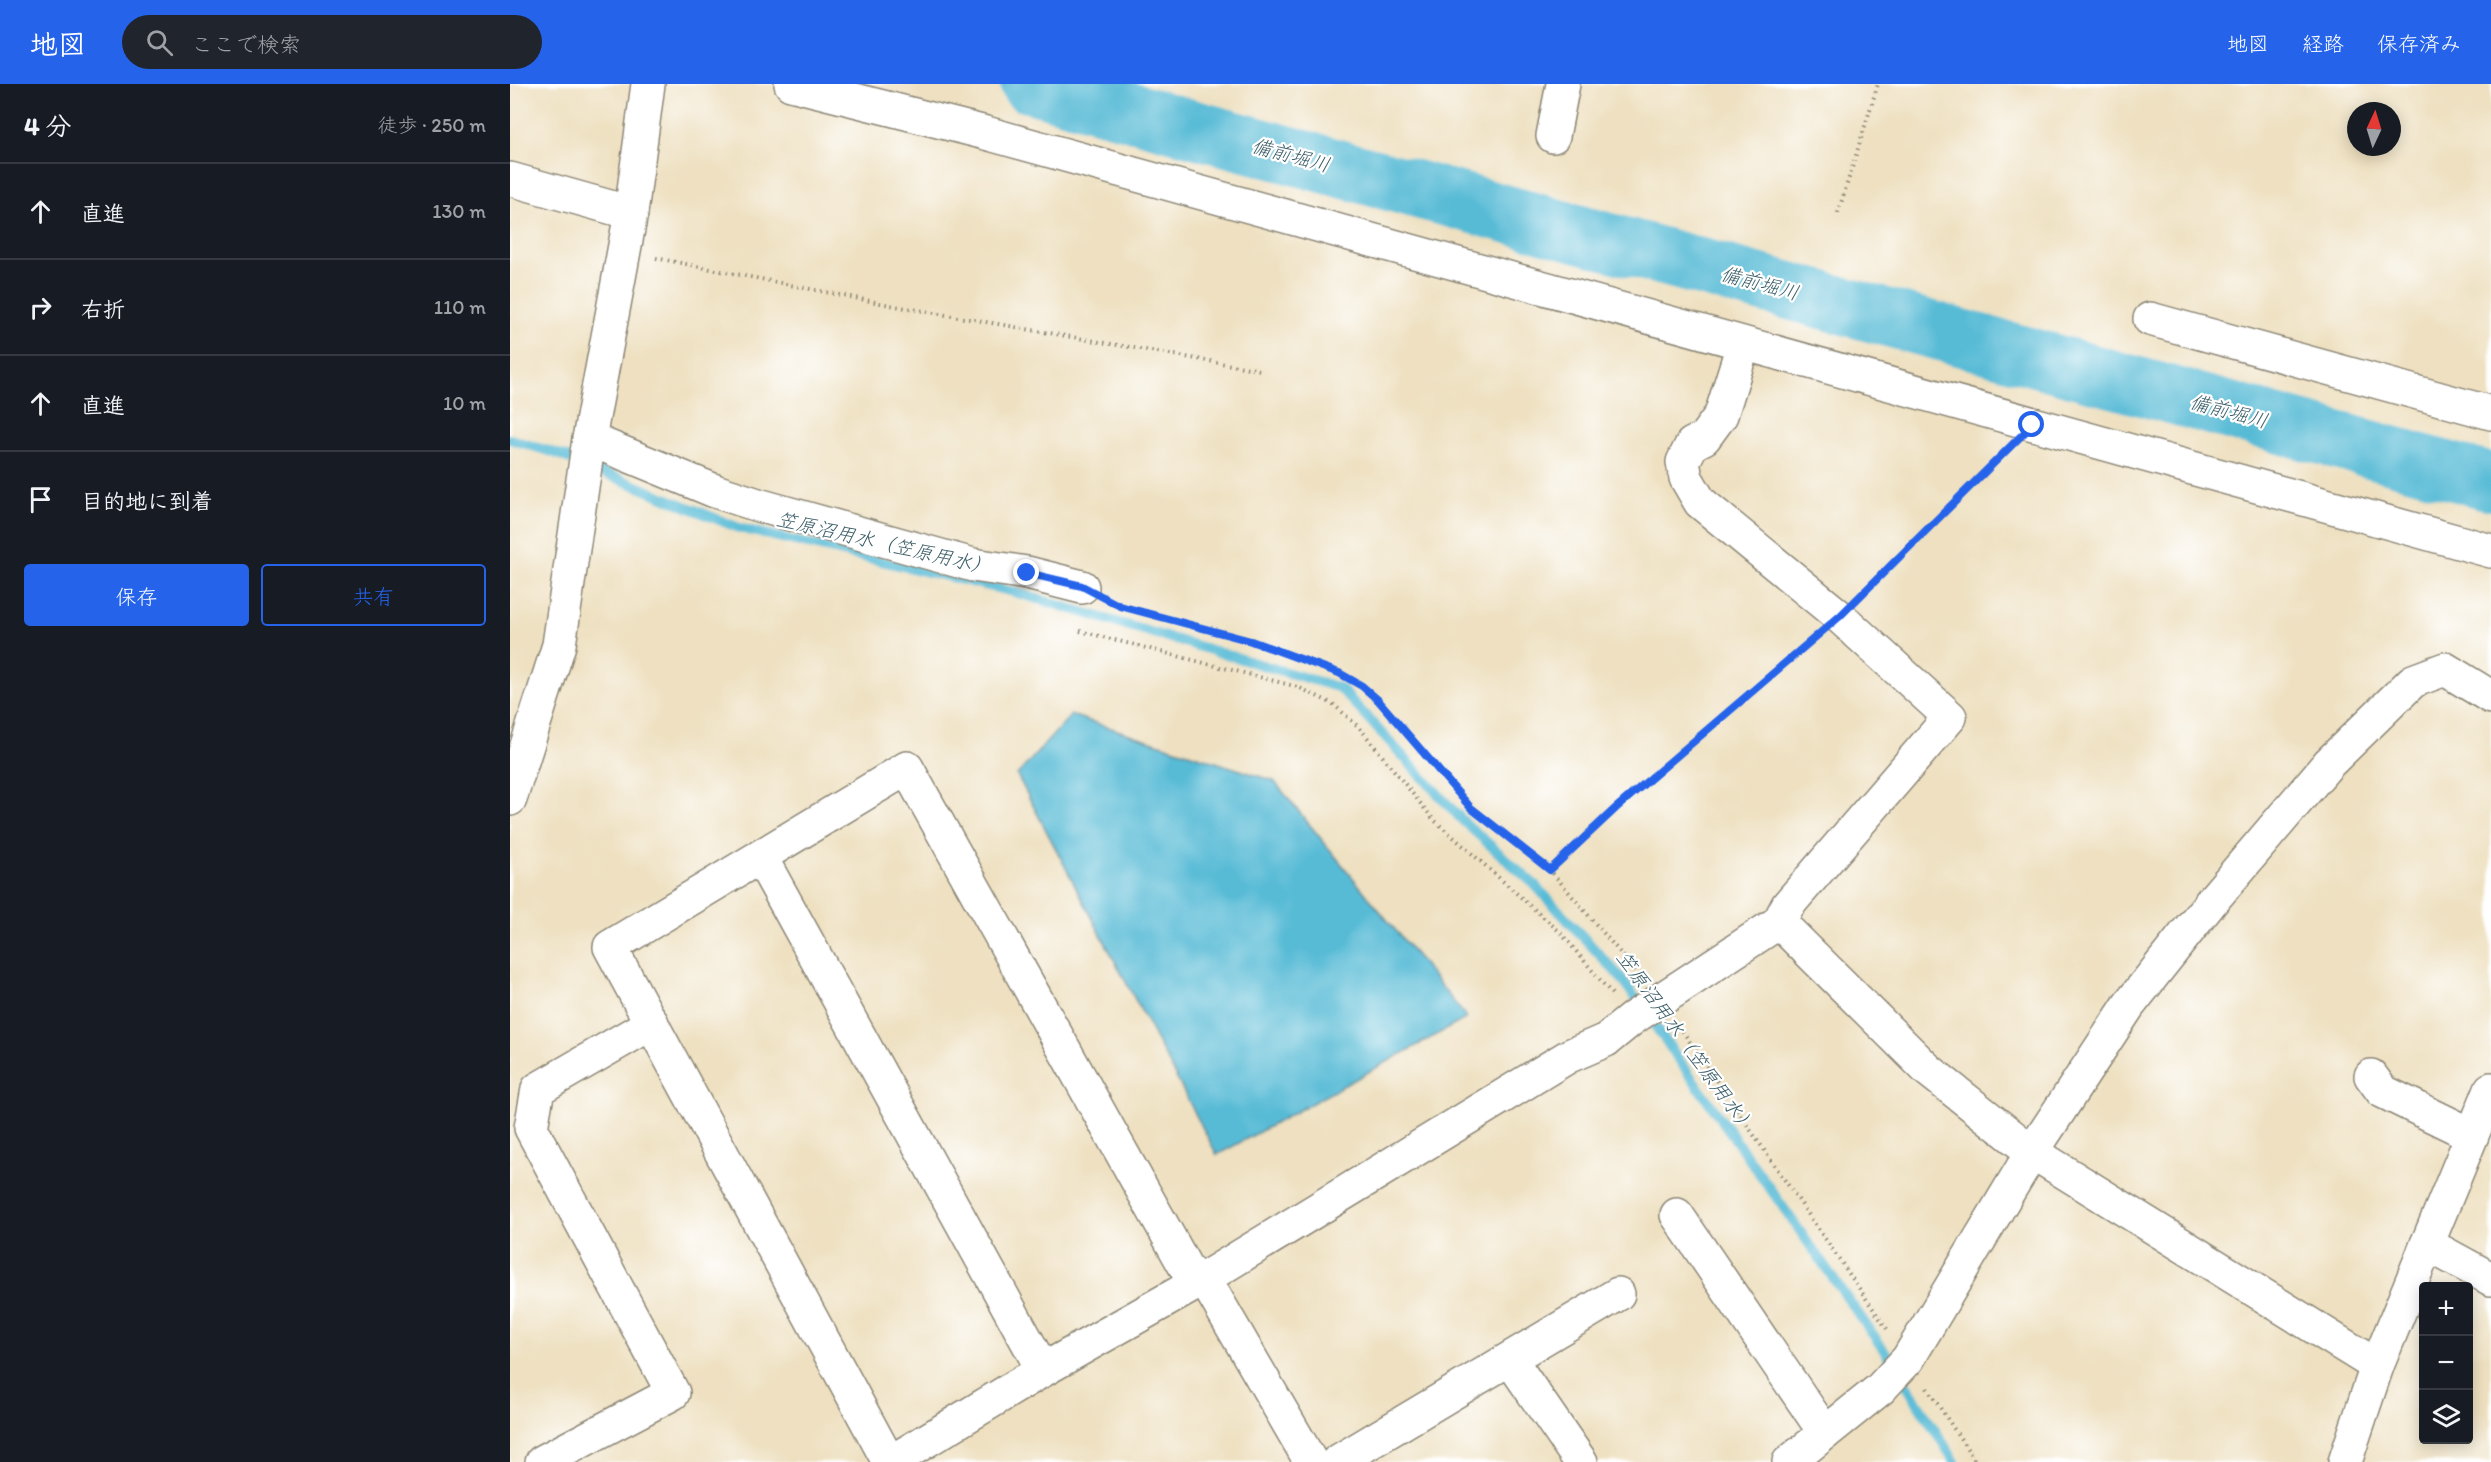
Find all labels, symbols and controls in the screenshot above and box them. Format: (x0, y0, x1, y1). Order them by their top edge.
search box (122, 15, 542, 69)
icon: search (143, 26, 176, 59)
text: 地図 (30, 27, 86, 61)
text: ここで検索 (191, 31, 301, 58)
text: 地図 (2227, 31, 2269, 56)
text: 経路 (2302, 31, 2344, 56)
text: 保存済み (2377, 31, 2461, 56)
north arrow (2347, 102, 2401, 156)
text: 4 分 (24, 110, 71, 142)
text: 徒歩 · 250 m (378, 113, 486, 137)
water label: 備前堀川 (1249, 133, 1333, 177)
icon: ahead (24, 195, 57, 228)
text: 130 m (432, 199, 486, 223)
text: 直進 (81, 200, 125, 227)
water label: 備前堀川 (1718, 261, 1802, 305)
icon: right (24, 291, 57, 324)
text: 110 m (434, 295, 486, 319)
text: 右折 (81, 296, 125, 323)
icon: ahead (24, 387, 57, 420)
water label: 備前堀川 (2187, 389, 2271, 433)
text: 10 m (443, 391, 486, 415)
text: 直進 (81, 392, 125, 419)
route start (2018, 411, 2044, 437)
icon: arrive (24, 483, 57, 516)
text: 目的地に到着 (81, 488, 213, 515)
water label: 笠原沼用水（笠原用水） (774, 507, 994, 579)
route end (1013, 559, 1039, 585)
button: 保存 (24, 564, 249, 626)
button: 共有 (261, 564, 486, 626)
water label: 笠原沼用水（笠原用水） (1612, 946, 1760, 1138)
map controls (2419, 1282, 2473, 1444)
button: + (2419, 1282, 2473, 1336)
button: − (2419, 1336, 2473, 1390)
button: layers (2419, 1390, 2473, 1444)

